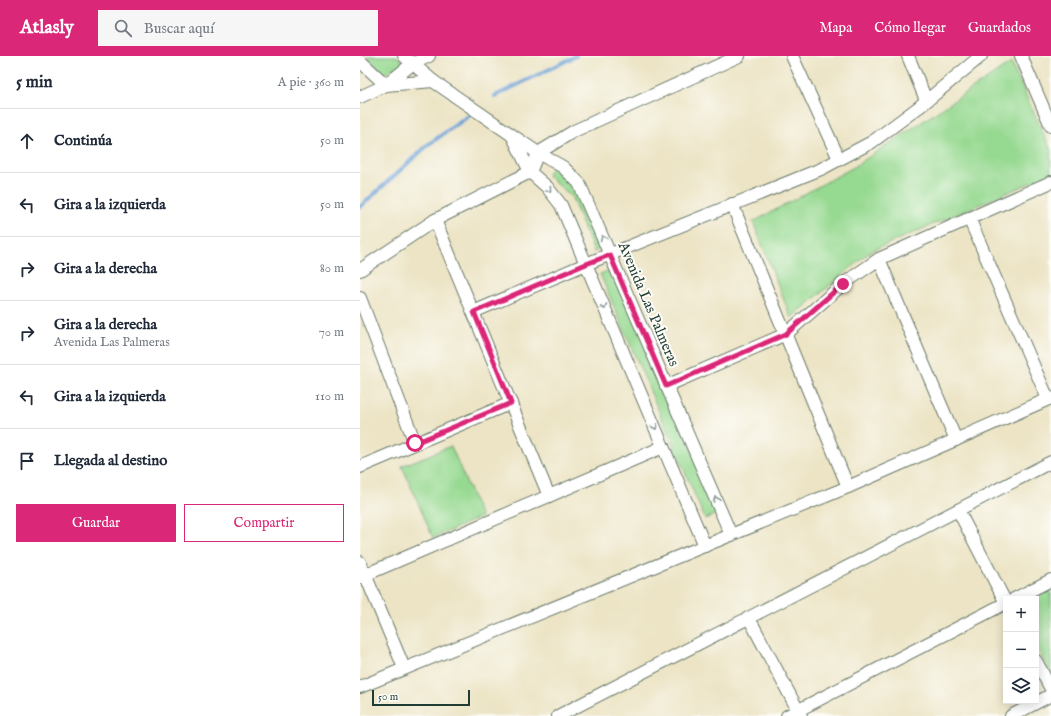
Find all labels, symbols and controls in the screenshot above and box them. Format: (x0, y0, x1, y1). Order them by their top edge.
search box (98, 10, 378, 46)
text: Atlasly (20, 16, 74, 40)
icon: search (112, 17, 134, 39)
text: Buscar aquí (144, 19, 214, 38)
text: Mapa (819, 19, 852, 37)
text: Cómo llegar (874, 19, 946, 37)
text: Guardados (968, 19, 1031, 37)
text: 5 min (16, 72, 53, 93)
text: A pie · 360 m (278, 74, 344, 91)
icon: ahead (16, 130, 38, 152)
text: Continúa (54, 131, 112, 150)
text: 50 m (320, 132, 344, 149)
one-way arrow (545, 185, 552, 193)
icon: left (16, 194, 38, 216)
text: Gira a la izquierda (54, 195, 166, 214)
text: 50 m (320, 196, 344, 213)
one-way arrow (600, 235, 608, 243)
street label: Avenida Las Palmeras (613, 238, 683, 369)
icon: right (16, 258, 38, 280)
text: Gira a la derecha (54, 259, 157, 278)
text: 80 m (320, 260, 344, 277)
route end (834, 275, 852, 293)
one-way arrow (600, 304, 608, 311)
text: Gira a la derecha (54, 315, 157, 334)
icon: right (16, 322, 38, 344)
text: 70 m (319, 324, 344, 341)
text: Avenida Las Palmeras (54, 334, 170, 351)
icon: left (16, 386, 38, 408)
text: Gira a la izquierda (54, 387, 166, 406)
text: 110 m (315, 388, 344, 405)
one-way arrow (650, 423, 658, 430)
route start (406, 434, 424, 452)
icon: arrive (16, 450, 38, 472)
text: Llegada al destino (54, 451, 167, 470)
one-way arrow (712, 496, 720, 503)
button: Guardar (16, 504, 176, 542)
button: Compartir (184, 504, 344, 542)
map controls (1003, 596, 1039, 704)
button: + (1003, 596, 1039, 632)
button: − (1003, 632, 1039, 668)
button: layers (1003, 668, 1039, 704)
scale bar (372, 688, 470, 707)
text: 50 m (378, 690, 398, 704)

